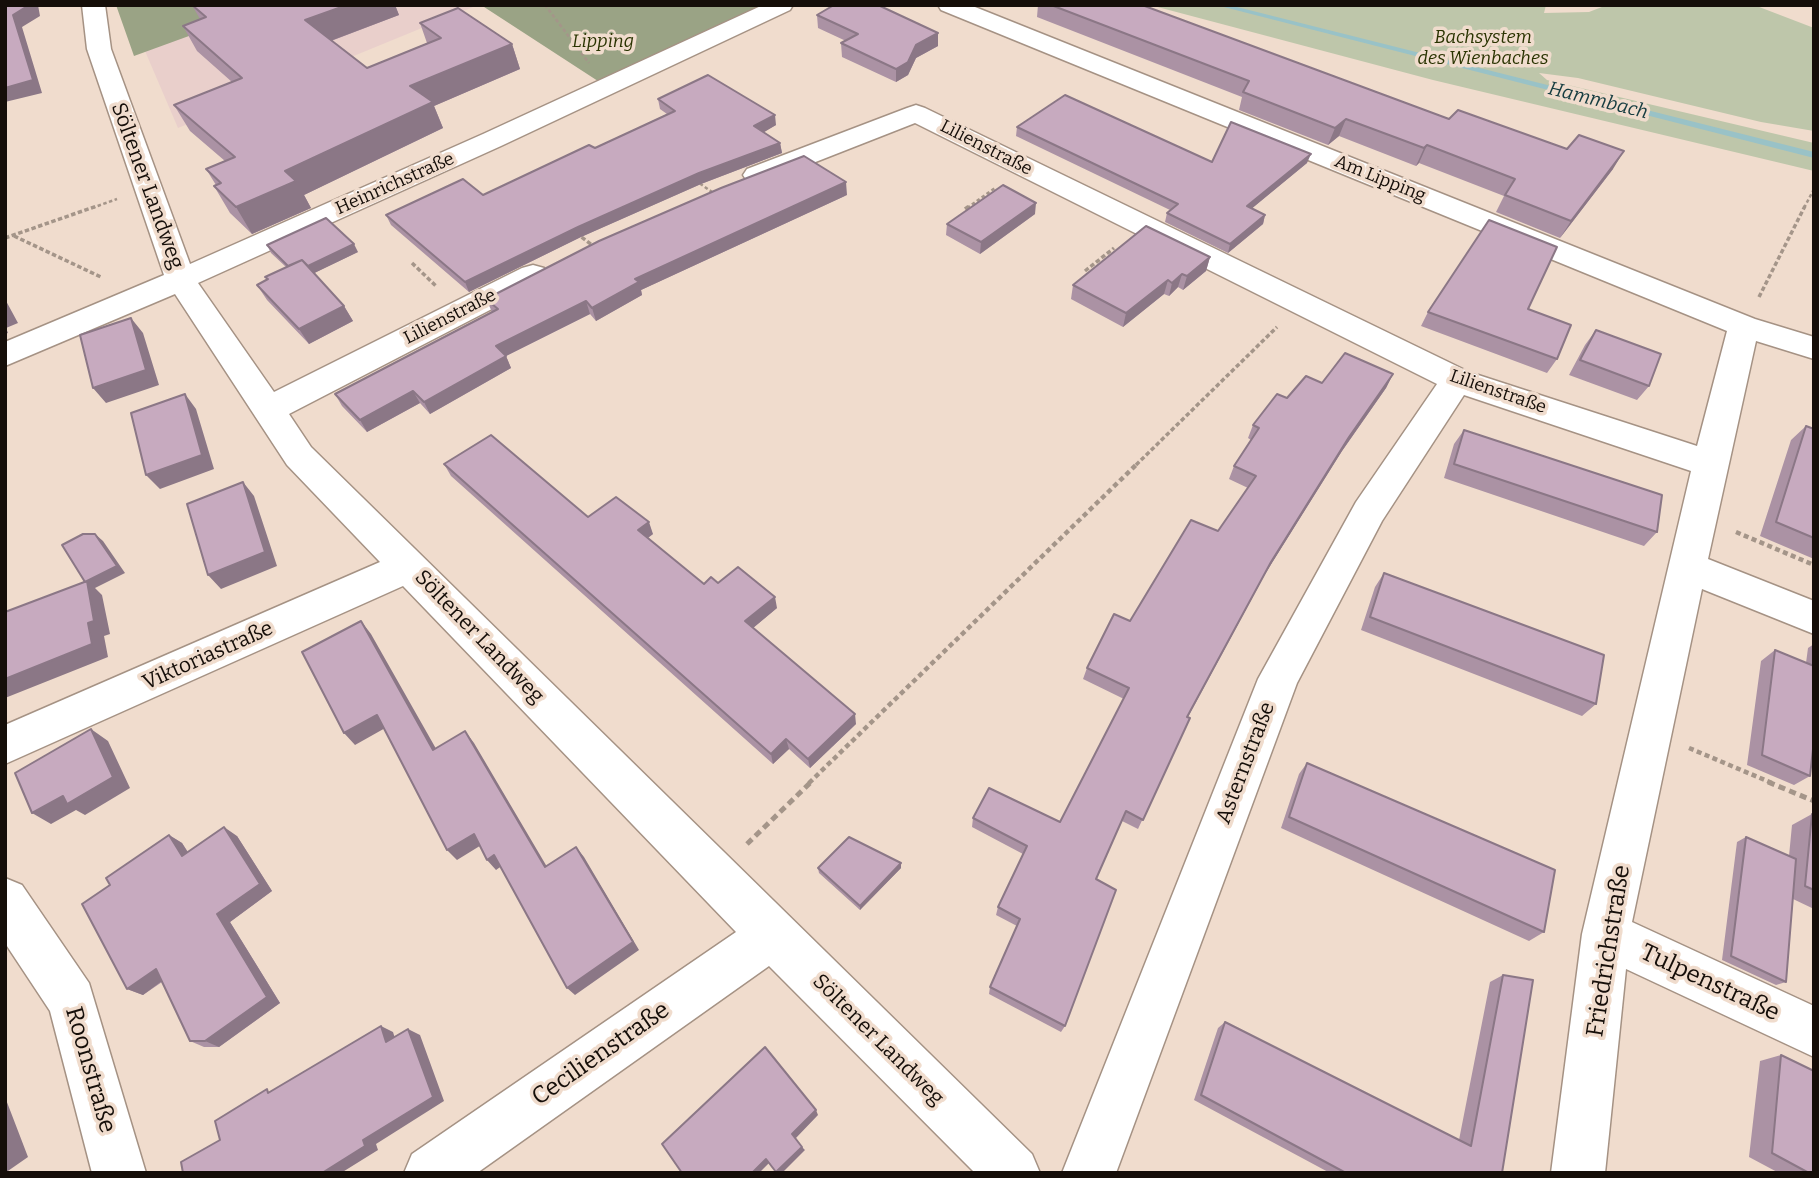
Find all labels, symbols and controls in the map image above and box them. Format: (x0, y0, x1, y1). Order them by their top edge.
park label: Bachsystem des Wienbaches (1417, 27, 1549, 70)
park label: Lipping (572, 31, 634, 53)
water label: Hammbach (1546, 78, 1650, 124)
street label: Söltener Landweg (105, 99, 189, 273)
street label: Lilienstraße (936, 116, 1036, 180)
street label: Heinrichstraße (332, 148, 458, 220)
street label: Am Lipping (1331, 151, 1429, 207)
street label: Lilienstraße (400, 285, 500, 349)
street label: Lilienstraße (1447, 365, 1549, 419)
street label: Söltener Landweg (409, 565, 549, 709)
street label: Viktoriastraße (139, 616, 277, 696)
street label: Asternstraße (1211, 699, 1281, 827)
street label: Friedrichstraße (1581, 863, 1637, 1039)
street label: Tulpenstraße (1636, 938, 1784, 1028)
street label: Söltener Landweg (807, 969, 949, 1111)
street label: Cecilienstraße (527, 996, 675, 1112)
street label: Roonstraße (58, 1004, 122, 1136)

